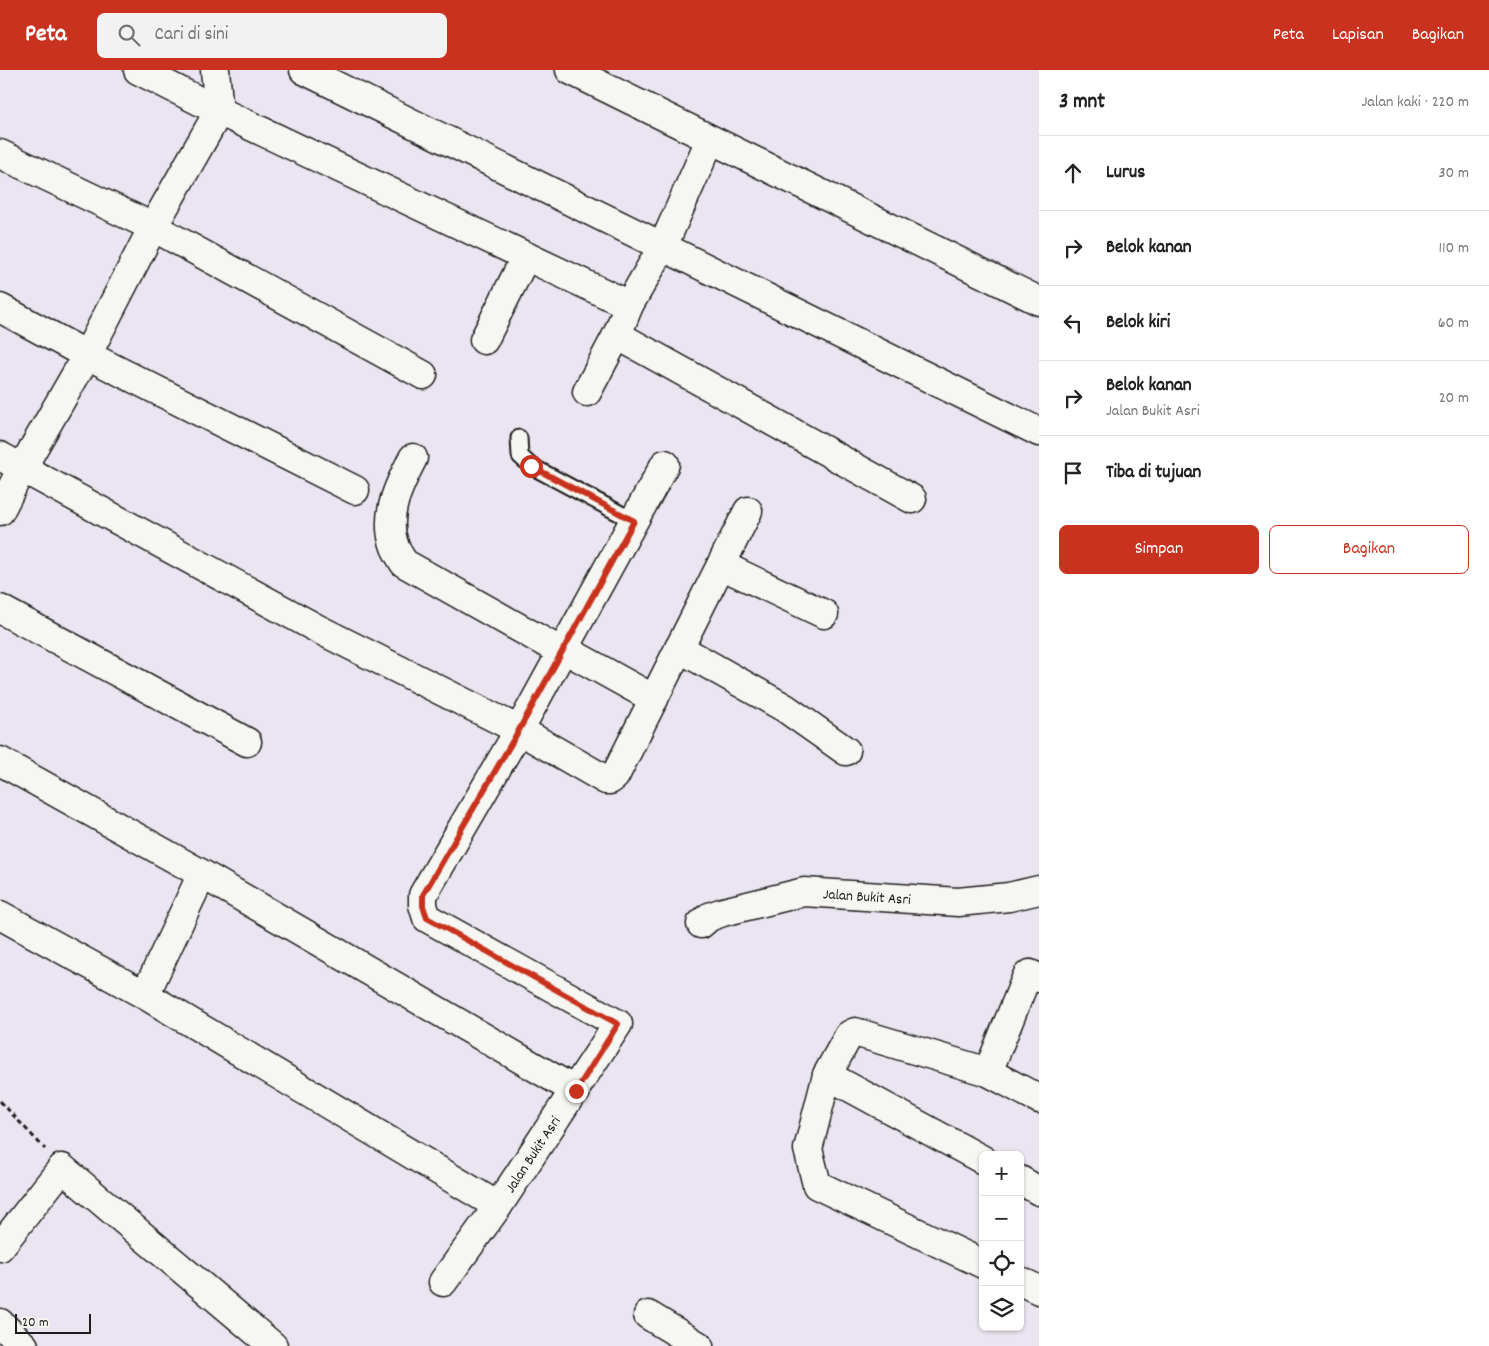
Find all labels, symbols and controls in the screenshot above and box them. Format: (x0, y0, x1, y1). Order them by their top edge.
search box (97, 13, 447, 58)
text: Peta (25, 18, 67, 52)
icon: search (115, 21, 143, 49)
text: Cari di sini (155, 22, 228, 49)
text: Peta (1273, 23, 1304, 48)
text: Lapisan (1332, 23, 1384, 48)
text: Bagikan (1412, 23, 1464, 48)
text: 3 mnt (1059, 88, 1105, 118)
text: Jalan kaki · 220 m (1361, 91, 1469, 114)
icon: ahead (1059, 159, 1087, 187)
text: Lurus (1106, 160, 1145, 187)
text: 30 m (1439, 162, 1469, 185)
icon: right (1059, 234, 1087, 262)
text: Belok kanan (1106, 235, 1192, 262)
text: 110 m (1439, 237, 1469, 260)
icon: left (1059, 309, 1087, 337)
text: Belok kiri (1106, 310, 1170, 337)
text: 60 m (1438, 312, 1469, 335)
text: Belok kanan (1106, 373, 1192, 400)
icon: right (1059, 384, 1087, 412)
text: 20 m (1439, 387, 1469, 410)
text: Jalan Bukit Asri (1106, 400, 1200, 423)
route start (520, 455, 543, 478)
icon: arrive (1059, 459, 1087, 487)
text: Tiba di tujuan (1106, 460, 1201, 487)
button: Simpan (1059, 525, 1259, 574)
button: Bagikan (1269, 525, 1469, 574)
street label: Jalan Bukit Asri (822, 884, 912, 912)
route end (565, 1080, 588, 1103)
street label: Jalan Bukit Asri (501, 1112, 567, 1198)
map controls (979, 1151, 1024, 1331)
button: + (979, 1151, 1024, 1196)
button: − (979, 1196, 1024, 1241)
button: locate (979, 1241, 1024, 1286)
button: layers (979, 1286, 1024, 1331)
scale bar (15, 1311, 91, 1334)
text: 20 m (22, 1313, 49, 1333)

